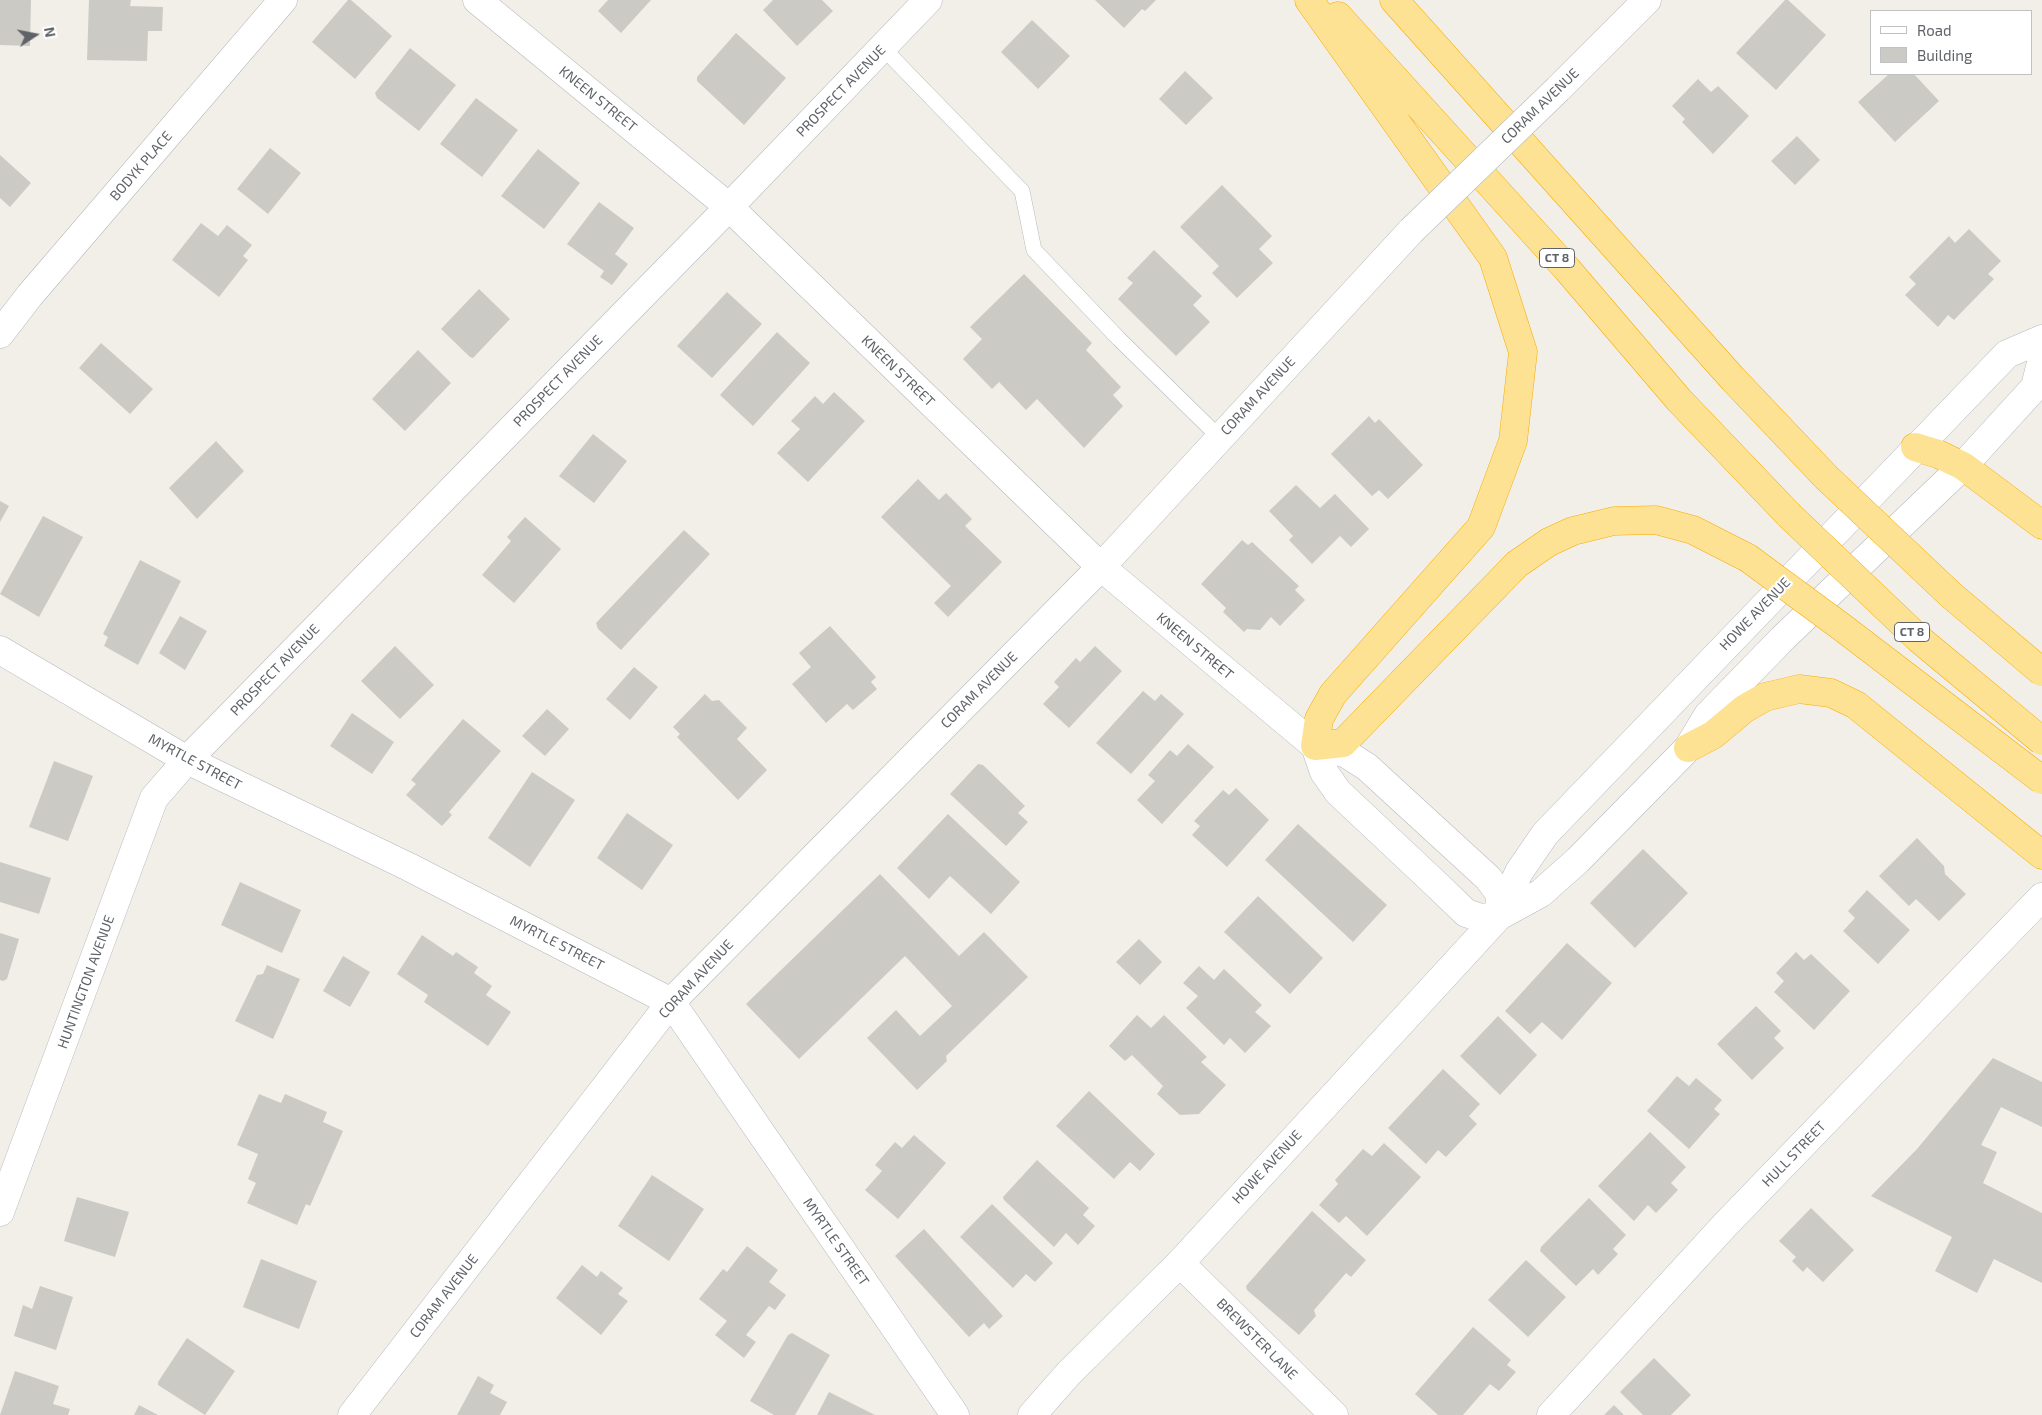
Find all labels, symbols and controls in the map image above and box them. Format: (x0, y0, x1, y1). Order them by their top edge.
north arrow (10, 10, 60, 60)
legend (1870, 10, 2032, 75)
text: Road (1917, 21, 1952, 39)
text: N (41, 25, 60, 39)
street label: PROSPECT AVENUE (793, 42, 889, 140)
text: Building (1917, 46, 1972, 64)
street label: KNEEN STREET (556, 62, 640, 136)
street label: CORAM AVENUE (1498, 65, 1582, 147)
street label: BODYK PLACE (106, 128, 176, 204)
road number: CT 8 (1540, 248, 1574, 268)
street label: PROSPECT AVENUE (510, 332, 606, 430)
street label: KNEEN STREET (858, 332, 938, 410)
street label: CORAM AVENUE (1217, 353, 1299, 439)
street label: HOWE AVENUE (1716, 574, 1794, 654)
street label: KNEEN STREET (1153, 609, 1237, 683)
street label: PROSPECT AVENUE (227, 621, 323, 719)
road number: CT 8 (1894, 622, 1930, 642)
street label: CORAM AVENUE (937, 648, 1021, 732)
street label: MYRTLE STREET (145, 730, 245, 794)
street label: MYRTLE STREET (507, 912, 607, 974)
street label: HUNTINGTON AVENUE (54, 913, 118, 1051)
street label: CORAM AVENUE (655, 936, 737, 1022)
street label: HULL STREET (1759, 1118, 1829, 1190)
street label: HOWE AVENUE (1229, 1127, 1305, 1207)
street label: MYRTLE STREET (799, 1195, 873, 1289)
street label: CORAM AVENUE (406, 1251, 482, 1341)
street label: BREWSTER LANE (1213, 1295, 1301, 1383)

